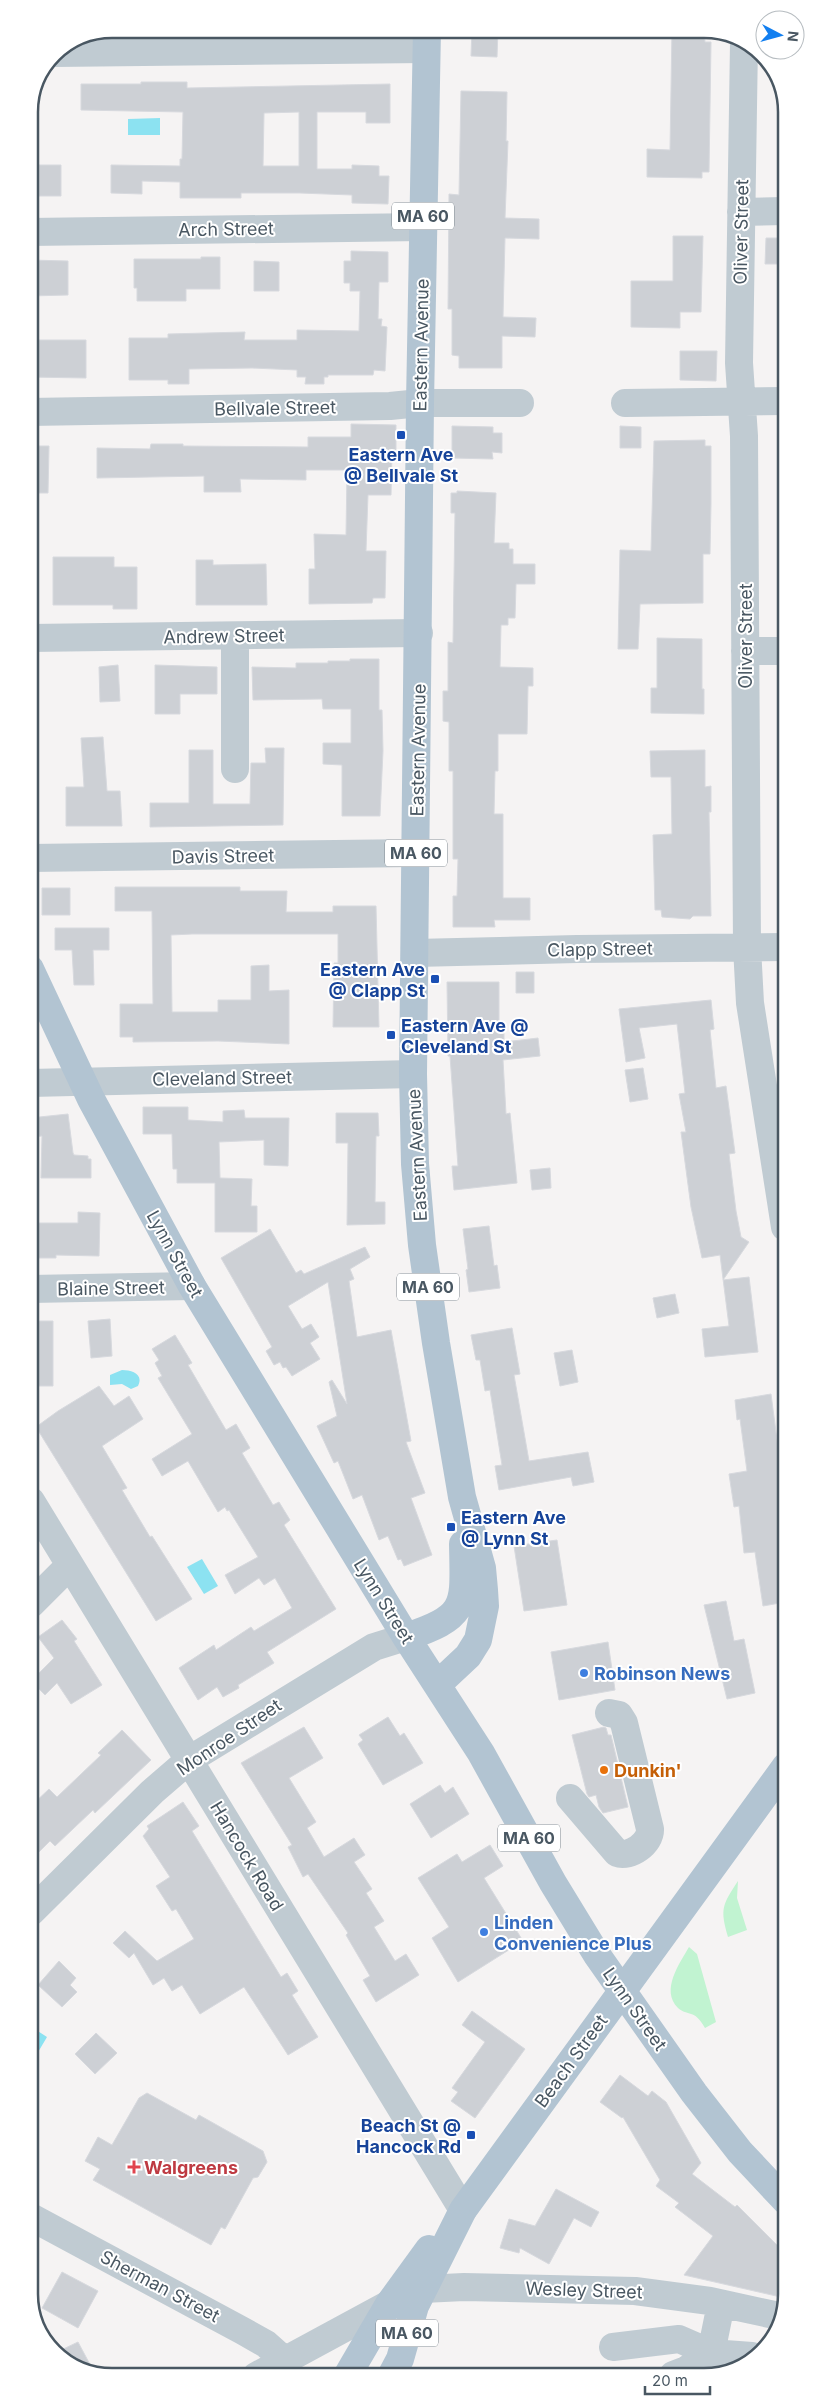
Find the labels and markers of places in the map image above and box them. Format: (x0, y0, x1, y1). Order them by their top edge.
marker: Eastern Ave @ Bellvale St (395, 429, 407, 441)
place label: Eastern Ave @ Bellvale St (344, 444, 459, 486)
place label: Eastern Ave @ Clapp St (320, 959, 425, 1001)
marker: Eastern Ave @ Clapp St (429, 973, 441, 985)
place label: Eastern Ave @ Cleveland St (401, 1015, 529, 1057)
marker: Eastern Ave @ Cleveland St (385, 1029, 397, 1041)
place label: Eastern Ave @ Lynn St (461, 1507, 566, 1549)
marker: Eastern Ave @ Lynn St (445, 1521, 457, 1533)
place label: Robinson News (594, 1663, 730, 1684)
marker: Robinson News (578, 1667, 590, 1679)
place label: Dunkin' (614, 1760, 682, 1781)
marker: Dunkin' (598, 1764, 610, 1776)
place label: Linden Convenience Plus (494, 1912, 652, 1954)
marker: Linden Convenience Plus (478, 1926, 490, 1938)
place label: Beach St @ Hancock Rd (356, 2115, 461, 2157)
marker: Beach St @ Hancock Rd (465, 2129, 477, 2141)
place label: Walgreens (144, 2157, 238, 2178)
marker: Walgreens (128, 2161, 140, 2173)

